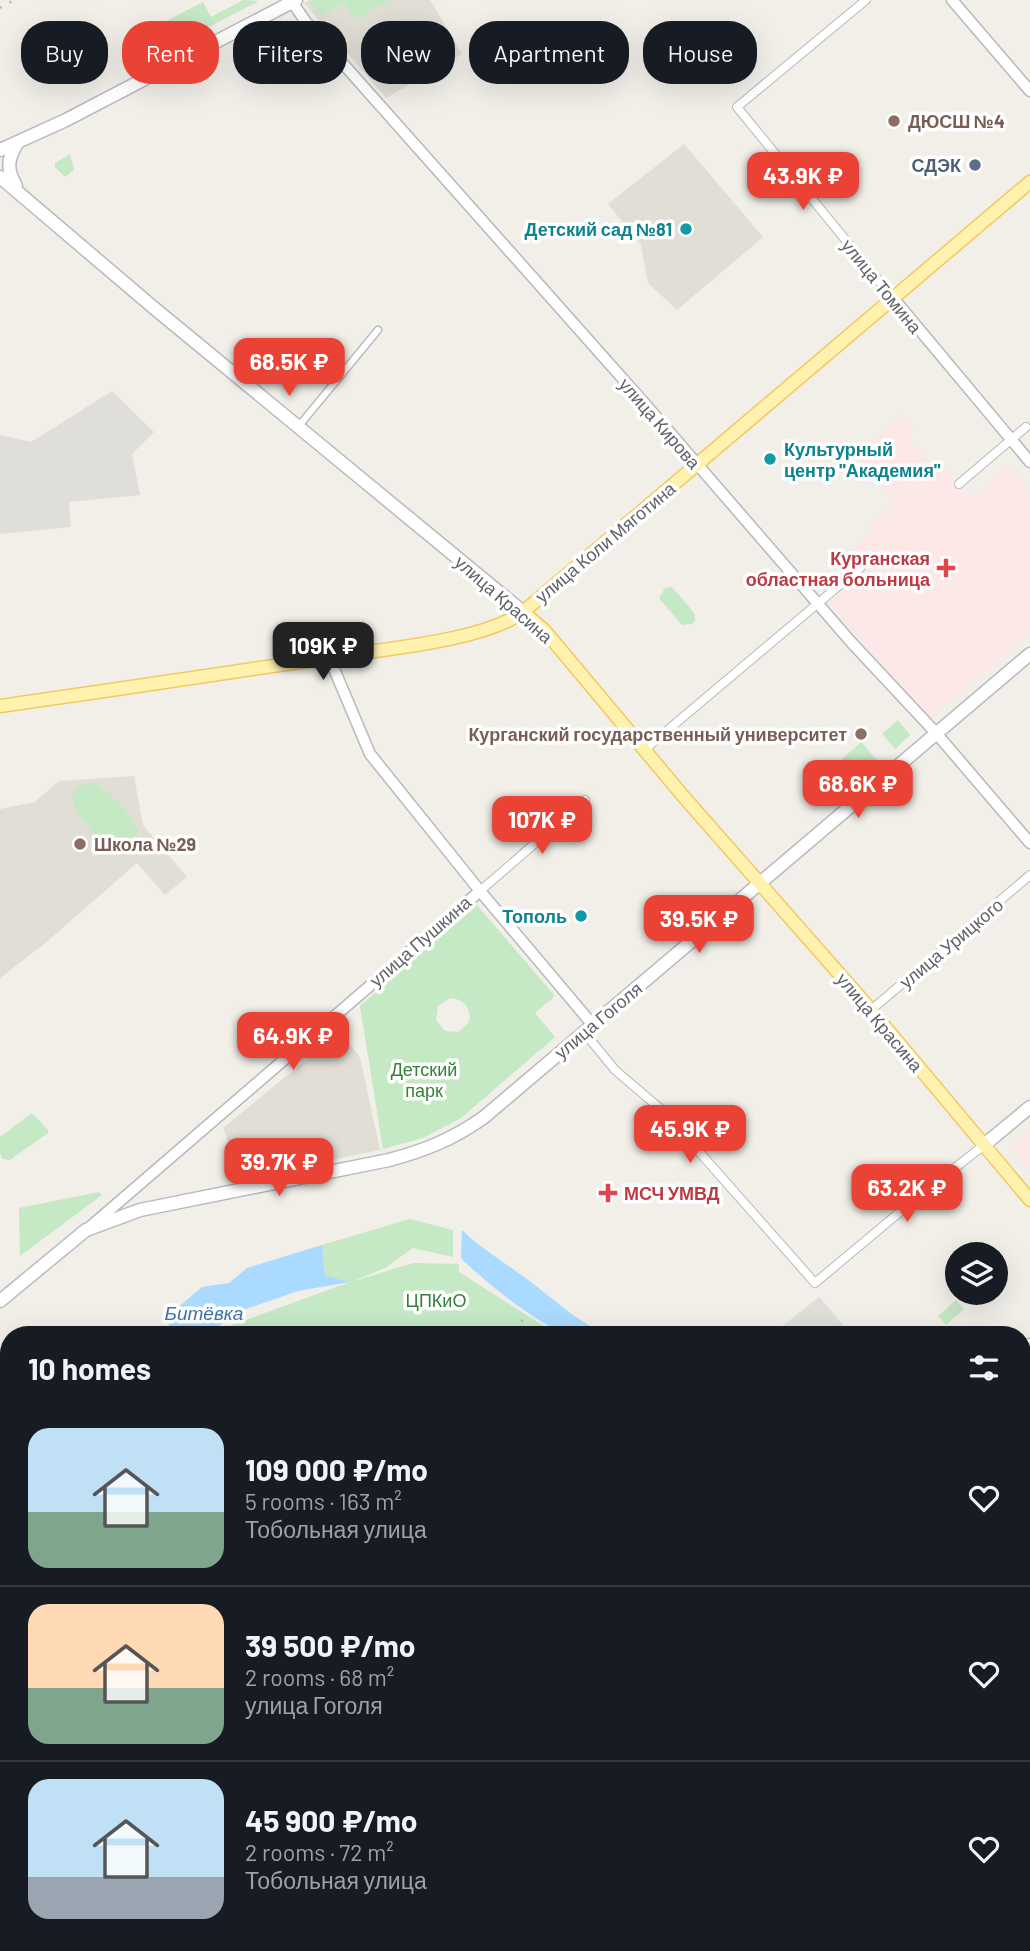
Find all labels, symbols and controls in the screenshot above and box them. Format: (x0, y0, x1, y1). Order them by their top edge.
chip: Buy (21, 21, 108, 84)
chip: Rent (122, 21, 219, 84)
chip: Filters (233, 21, 347, 84)
chip: New (361, 21, 455, 84)
chip: Apartment (469, 21, 629, 84)
chip: House (643, 21, 757, 84)
place label: ДЮСШ №4 (908, 110, 1005, 132)
marker: ДЮСШ №4 (886, 113, 902, 129)
pin: 43.9K ₽ (738, 152, 868, 212)
place label: СДЭК (912, 154, 962, 176)
marker: СДЭК (967, 157, 983, 173)
text: 43.9K ₽ (763, 161, 843, 189)
place label: Детский сад №81 (525, 218, 672, 240)
marker: Детский сад №81 (678, 221, 694, 237)
street label: улица Томина (837, 234, 927, 338)
pin: 68.5K ₽ (224, 338, 354, 398)
text: 68.5K ₽ (250, 347, 328, 375)
street label: улица Кирова (615, 373, 706, 474)
place label: Культурный центр "Академия" (784, 438, 941, 481)
marker: Культурный центр "Академия" (762, 451, 778, 467)
street label: улица Коли Мяготина (530, 476, 680, 607)
place label: Курганская областная больница (746, 547, 931, 590)
street label: улица Красина (451, 550, 558, 648)
marker: Курганская областная больница (936, 558, 956, 578)
pin: 109K ₽ (266, 622, 380, 682)
text: 109K ₽ (289, 631, 357, 659)
place label: Курганский государственный университет (468, 723, 847, 745)
marker: Курганский государственный университет (853, 726, 869, 742)
pin: 68.6K ₽ (793, 760, 923, 820)
text: 68.6K ₽ (819, 769, 897, 797)
pin: 107K ₽ (485, 796, 599, 856)
text: 107K ₽ (508, 805, 576, 833)
place label: Школа №29 (94, 833, 196, 855)
marker: Школа №29 (72, 836, 88, 852)
street label: улица Пушкина (365, 890, 476, 991)
street label: улица Урицкого (895, 893, 1007, 993)
pin: 39.5K ₽ (634, 895, 764, 955)
text: 39.5K ₽ (660, 904, 738, 932)
place label: Тополь (502, 905, 567, 927)
marker: Тополь (573, 908, 589, 924)
street label: улица Красина (832, 968, 928, 1077)
street label: улица Гоголя (550, 977, 646, 1063)
pin: 64.9K ₽ (228, 1012, 358, 1072)
text: 64.9K ₽ (253, 1021, 333, 1049)
park label: Детский парк (391, 1058, 457, 1101)
pin: 45.9K ₽ (625, 1106, 755, 1165)
text: 45.9K ₽ (650, 1114, 730, 1142)
pin: 39.7K ₽ (214, 1138, 344, 1198)
text: 39.7K ₽ (240, 1147, 318, 1175)
pin: 63.2K ₽ (842, 1164, 972, 1224)
text: 63.2K ₽ (868, 1173, 946, 1201)
place label: МСЧ УМВД (624, 1182, 720, 1204)
marker: МСЧ УМВД (598, 1183, 618, 1203)
map controls (945, 1242, 1008, 1305)
button: layers (945, 1242, 1008, 1305)
park label: ЦПКиО (406, 1289, 466, 1311)
water label: Битёвка (165, 1301, 243, 1324)
icon: filters (965, 1349, 1003, 1387)
text: 10 homes (28, 1350, 151, 1386)
text: 109 000 ₽/mo (245, 1451, 428, 1487)
icon: home (84, 1456, 168, 1540)
icon: heart (965, 1479, 1003, 1517)
text: 5 rooms · 163 m² (245, 1487, 402, 1515)
text: Тобольная улица (245, 1515, 427, 1543)
text: 39 500 ₽/mo (245, 1627, 416, 1663)
icon: home (84, 1632, 168, 1716)
icon: heart (965, 1655, 1003, 1693)
text: 2 rooms · 68 m² (245, 1663, 394, 1691)
text: улица Гоголя (245, 1691, 383, 1719)
text: 45 900 ₽/mo (245, 1802, 417, 1838)
icon: home (84, 1807, 168, 1891)
icon: heart (965, 1830, 1003, 1868)
text: 2 rooms · 72 m² (245, 1838, 394, 1866)
text: Тобольная улица (245, 1866, 427, 1894)

